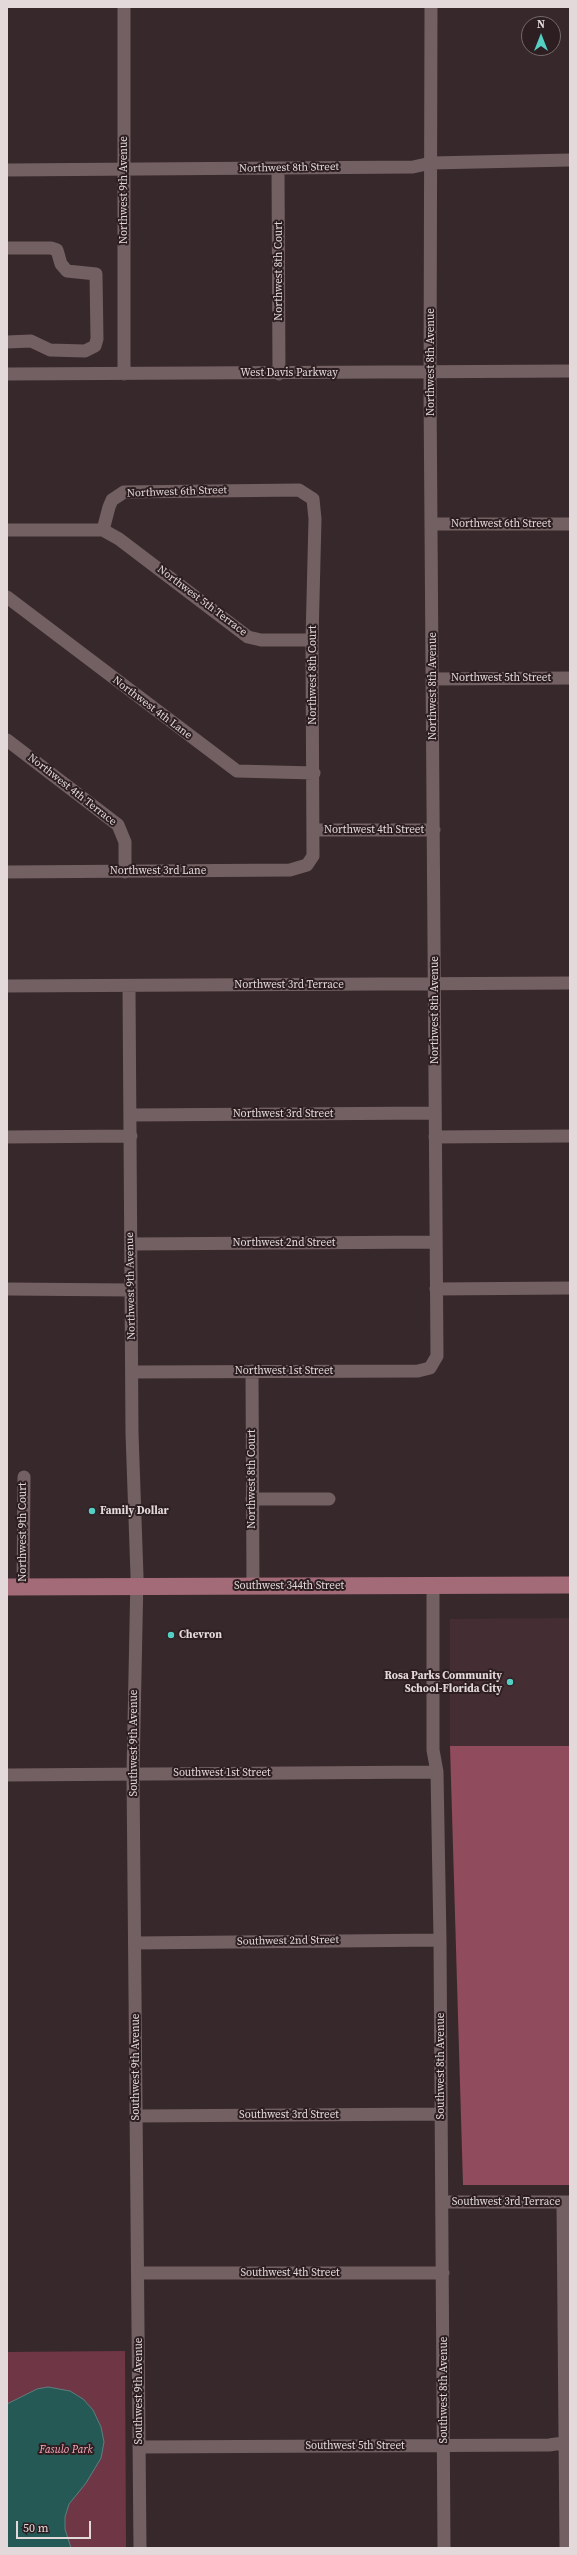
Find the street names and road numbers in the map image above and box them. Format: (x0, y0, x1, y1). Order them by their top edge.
street label: Northwest 9th Avenue (117, 136, 131, 244)
street label: Northwest 8th Street (239, 161, 339, 175)
street label: Northwest 8th Court (272, 221, 286, 321)
street label: Northwest 8th Avenue (424, 308, 438, 416)
street label: West Davis Parkway (240, 366, 338, 380)
street label: Northwest 6th Street (127, 484, 227, 500)
street label: Northwest 6th Street (451, 517, 551, 531)
street label: Northwest 5th Terrace (155, 563, 249, 639)
street label: Northwest 8th Court (306, 625, 320, 725)
street label: Northwest 8th Avenue (426, 632, 440, 740)
street label: Northwest 5th Street (451, 671, 551, 685)
street label: Northwest 4th Lane (110, 674, 194, 742)
street label: Northwest 4th Terrace (25, 751, 119, 829)
street label: Northwest 4th Street (324, 823, 424, 837)
street label: Northwest 3rd Lane (110, 864, 206, 878)
street label: Northwest 8th Avenue (428, 956, 442, 1064)
street label: Northwest 3rd Terrace (234, 978, 344, 992)
street label: Northwest 3rd Street (233, 1107, 333, 1121)
street label: Northwest 9th Avenue (123, 1232, 139, 1340)
street label: Northwest 2nd Street (233, 1236, 335, 1250)
street label: Northwest 1st Street (235, 1364, 333, 1378)
street label: Northwest 8th Court (245, 1429, 259, 1529)
street label: Northwest 9th Court (16, 1482, 30, 1582)
street label: Southwest 344th Street (234, 1579, 344, 1593)
street label: Southwest 9th Avenue (127, 1690, 141, 1796)
street label: Southwest 1st Street (173, 1766, 271, 1780)
street label: Southwest 2nd Street (237, 1934, 339, 1948)
street label: Southwest 8th Avenue (434, 2013, 448, 2119)
street label: Southwest 9th Avenue (129, 2014, 143, 2120)
street label: Southwest 3rd Street (239, 2108, 339, 2122)
street label: Southwest 3rd Terrace (452, 2195, 560, 2209)
street label: Southwest 4th Street (240, 2266, 340, 2280)
street label: Southwest 8th Avenue (437, 2337, 451, 2443)
street label: Southwest 9th Avenue (132, 2338, 146, 2444)
street label: Southwest 5th Street (305, 2439, 405, 2453)

